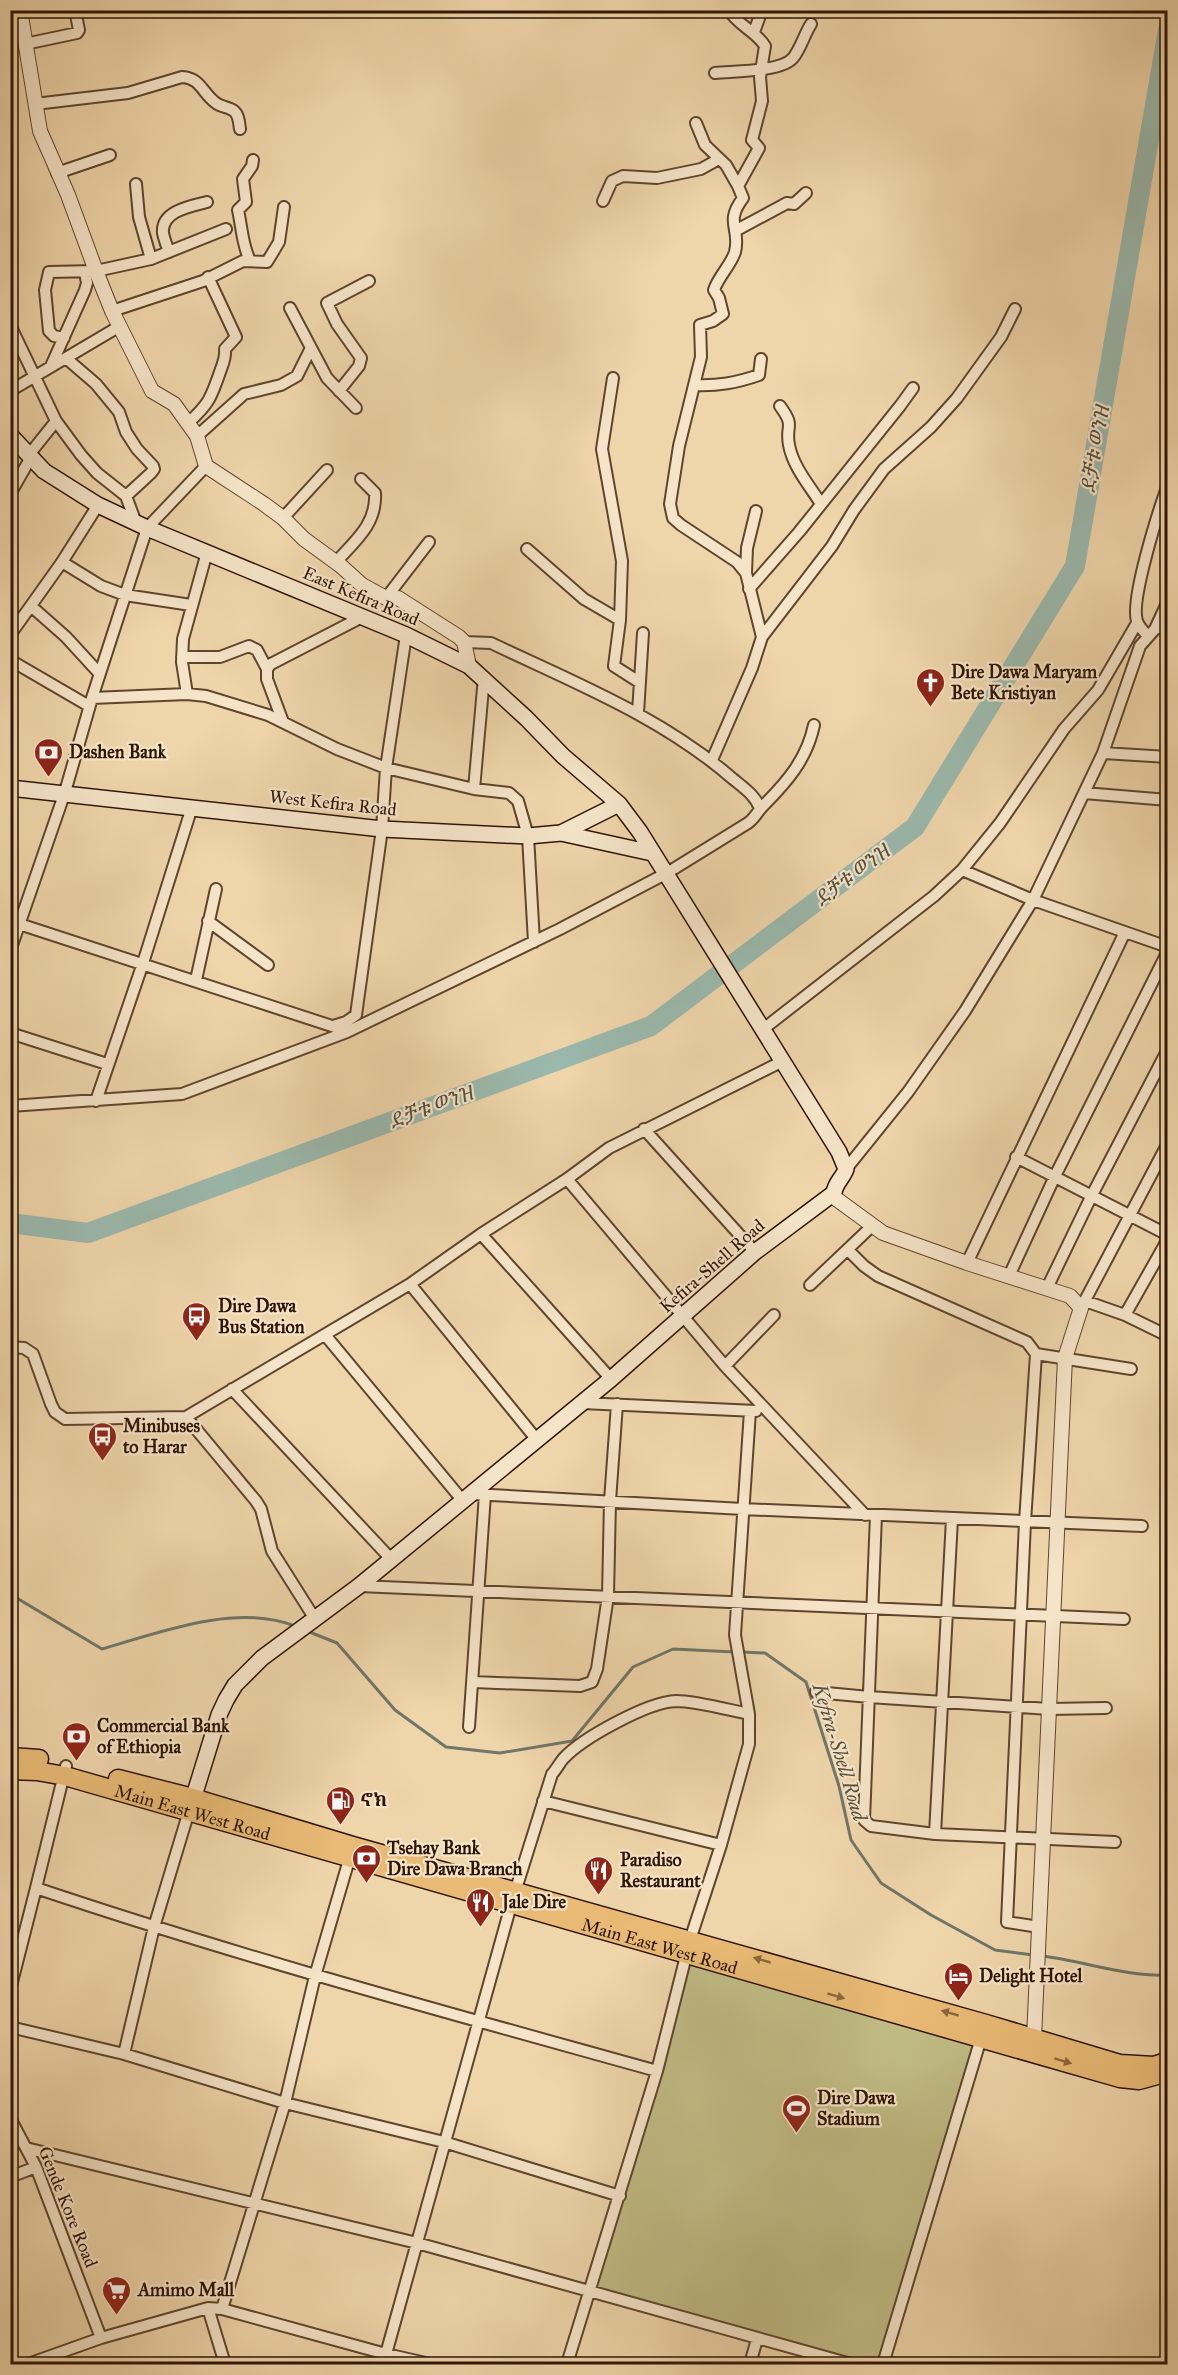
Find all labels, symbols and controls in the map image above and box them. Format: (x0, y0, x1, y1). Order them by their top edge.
water label: ደቻቱ ወንዝ (1076, 402, 1115, 494)
street label: East Kefira Road (299, 562, 423, 630)
place label: Dire Dawa Maryam Bete Kristiyan (951, 661, 1098, 705)
church icon: Dire Dawa Maryam Bete Kristiyan (914, 666, 946, 708)
bank icon: Dashen Bank (32, 736, 64, 778)
place label: Dashen Bank (69, 741, 167, 763)
street label: West Kefira Road (268, 785, 398, 821)
water label: ደቻቱ ወንዝ (810, 838, 895, 911)
water label: ደቻቱ ወንዝ (385, 1080, 477, 1133)
street label: Kefira-Shell Road (655, 1214, 769, 1318)
place label: Dire Dawa Bus Station (218, 1295, 305, 1338)
bus stop icon: Dire Dawa Bus Station (181, 1300, 213, 1342)
place label: Minibuses to Harar (122, 1415, 200, 1458)
bus stop icon: Minibuses to Harar (86, 1420, 118, 1462)
water label: Kefira-Shell Road (807, 1679, 873, 1825)
place label: Commercial Bank of Ethiopia (97, 1715, 230, 1759)
bank icon: Commercial Bank of Ethiopia (60, 1720, 92, 1762)
street label: Main East West Road (112, 1780, 273, 1845)
fuel station icon: ኖክ (324, 1784, 356, 1826)
place label: ኖክ (361, 1789, 387, 1811)
place label: Tsehay Bank Dire Dawa Branch (386, 1837, 524, 1880)
bank icon: Tsehay Bank Dire Dawa Branch (350, 1842, 382, 1884)
place label: Paradiso Restaurant (620, 1849, 701, 1892)
restaurant icon: Paradiso Restaurant (583, 1854, 615, 1896)
restaurant icon: Jale Dire (465, 1886, 497, 1928)
place label: Jale Dire (500, 1891, 566, 1914)
street label: Main East West Road (579, 1913, 740, 1979)
one-way arrow (753, 1955, 771, 1964)
hotel icon: Delight Hotel (942, 1960, 974, 2002)
place label: Delight Hotel (979, 1965, 1083, 1988)
one-way arrow (827, 1992, 845, 2001)
one-way arrow (940, 2008, 958, 2017)
one-way arrow (1054, 2057, 1072, 2066)
place label: Dire Dawa Stadium (817, 2087, 896, 2130)
sports icon: Dire Dawa Stadium (780, 2092, 812, 2134)
street label: Gende Kore Road (34, 2143, 102, 2271)
supermarket icon: Amimo Mall (101, 2274, 133, 2316)
place label: Amimo Mall (137, 2279, 235, 2301)

